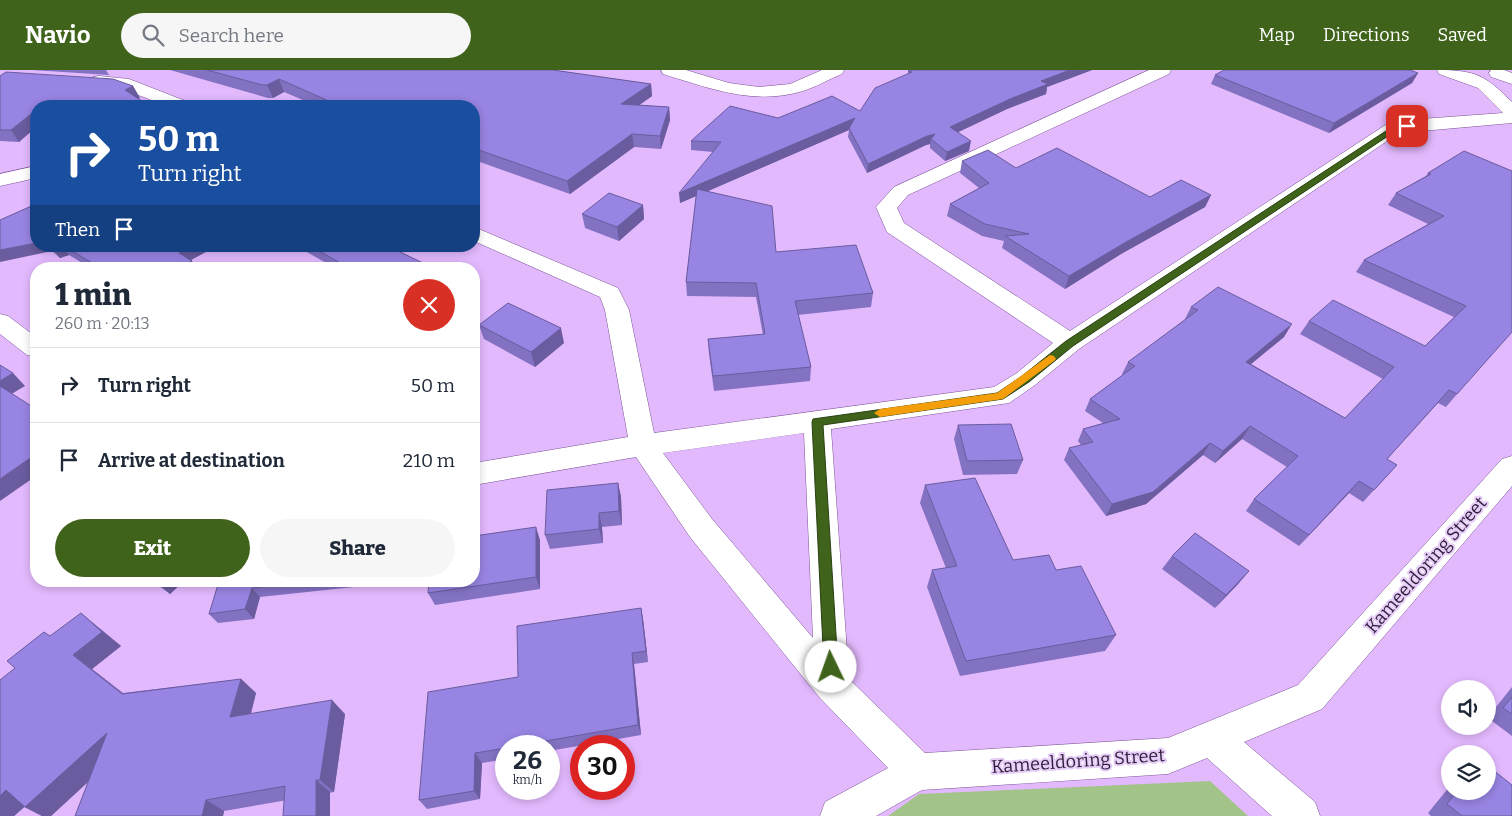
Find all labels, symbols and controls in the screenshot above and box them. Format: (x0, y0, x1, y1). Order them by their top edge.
search box (121, 13, 471, 58)
text: Navio (25, 21, 91, 49)
icon: search (139, 21, 167, 49)
text: Search here (179, 24, 284, 47)
text: Map (1259, 24, 1295, 46)
text: Directions (1323, 24, 1410, 46)
text: Saved (1438, 24, 1487, 46)
pin (1386, 105, 1428, 147)
icon: arrive (1393, 112, 1421, 140)
text: 50 m (138, 118, 219, 160)
icon: right (55, 120, 120, 185)
text: Turn right (138, 160, 241, 187)
icon: arrive (110, 215, 138, 243)
text: Then (55, 218, 100, 241)
text: 1 min (55, 277, 131, 313)
button: close (403, 279, 455, 331)
text: 260 m · 20:13 (55, 314, 150, 333)
icon: right (55, 371, 83, 399)
text: Turn right (98, 374, 191, 397)
text: 50 m (411, 374, 455, 397)
icon: arrive (55, 446, 83, 474)
text: Arrive at destination (98, 449, 285, 472)
text: 210 m (403, 449, 455, 472)
street label: Kameeldoring Street (1361, 492, 1492, 638)
button: Exit (55, 519, 250, 577)
button: Share (260, 519, 455, 577)
position arrow (804, 640, 856, 692)
map controls (1441, 680, 1496, 800)
button: sound (1441, 680, 1496, 735)
speed limit sign: 30 (570, 735, 635, 800)
street label: Kameeldoring Street (991, 744, 1166, 778)
button: layers (1441, 745, 1496, 800)
text: 26 (513, 746, 542, 776)
text: km/h (513, 773, 542, 787)

